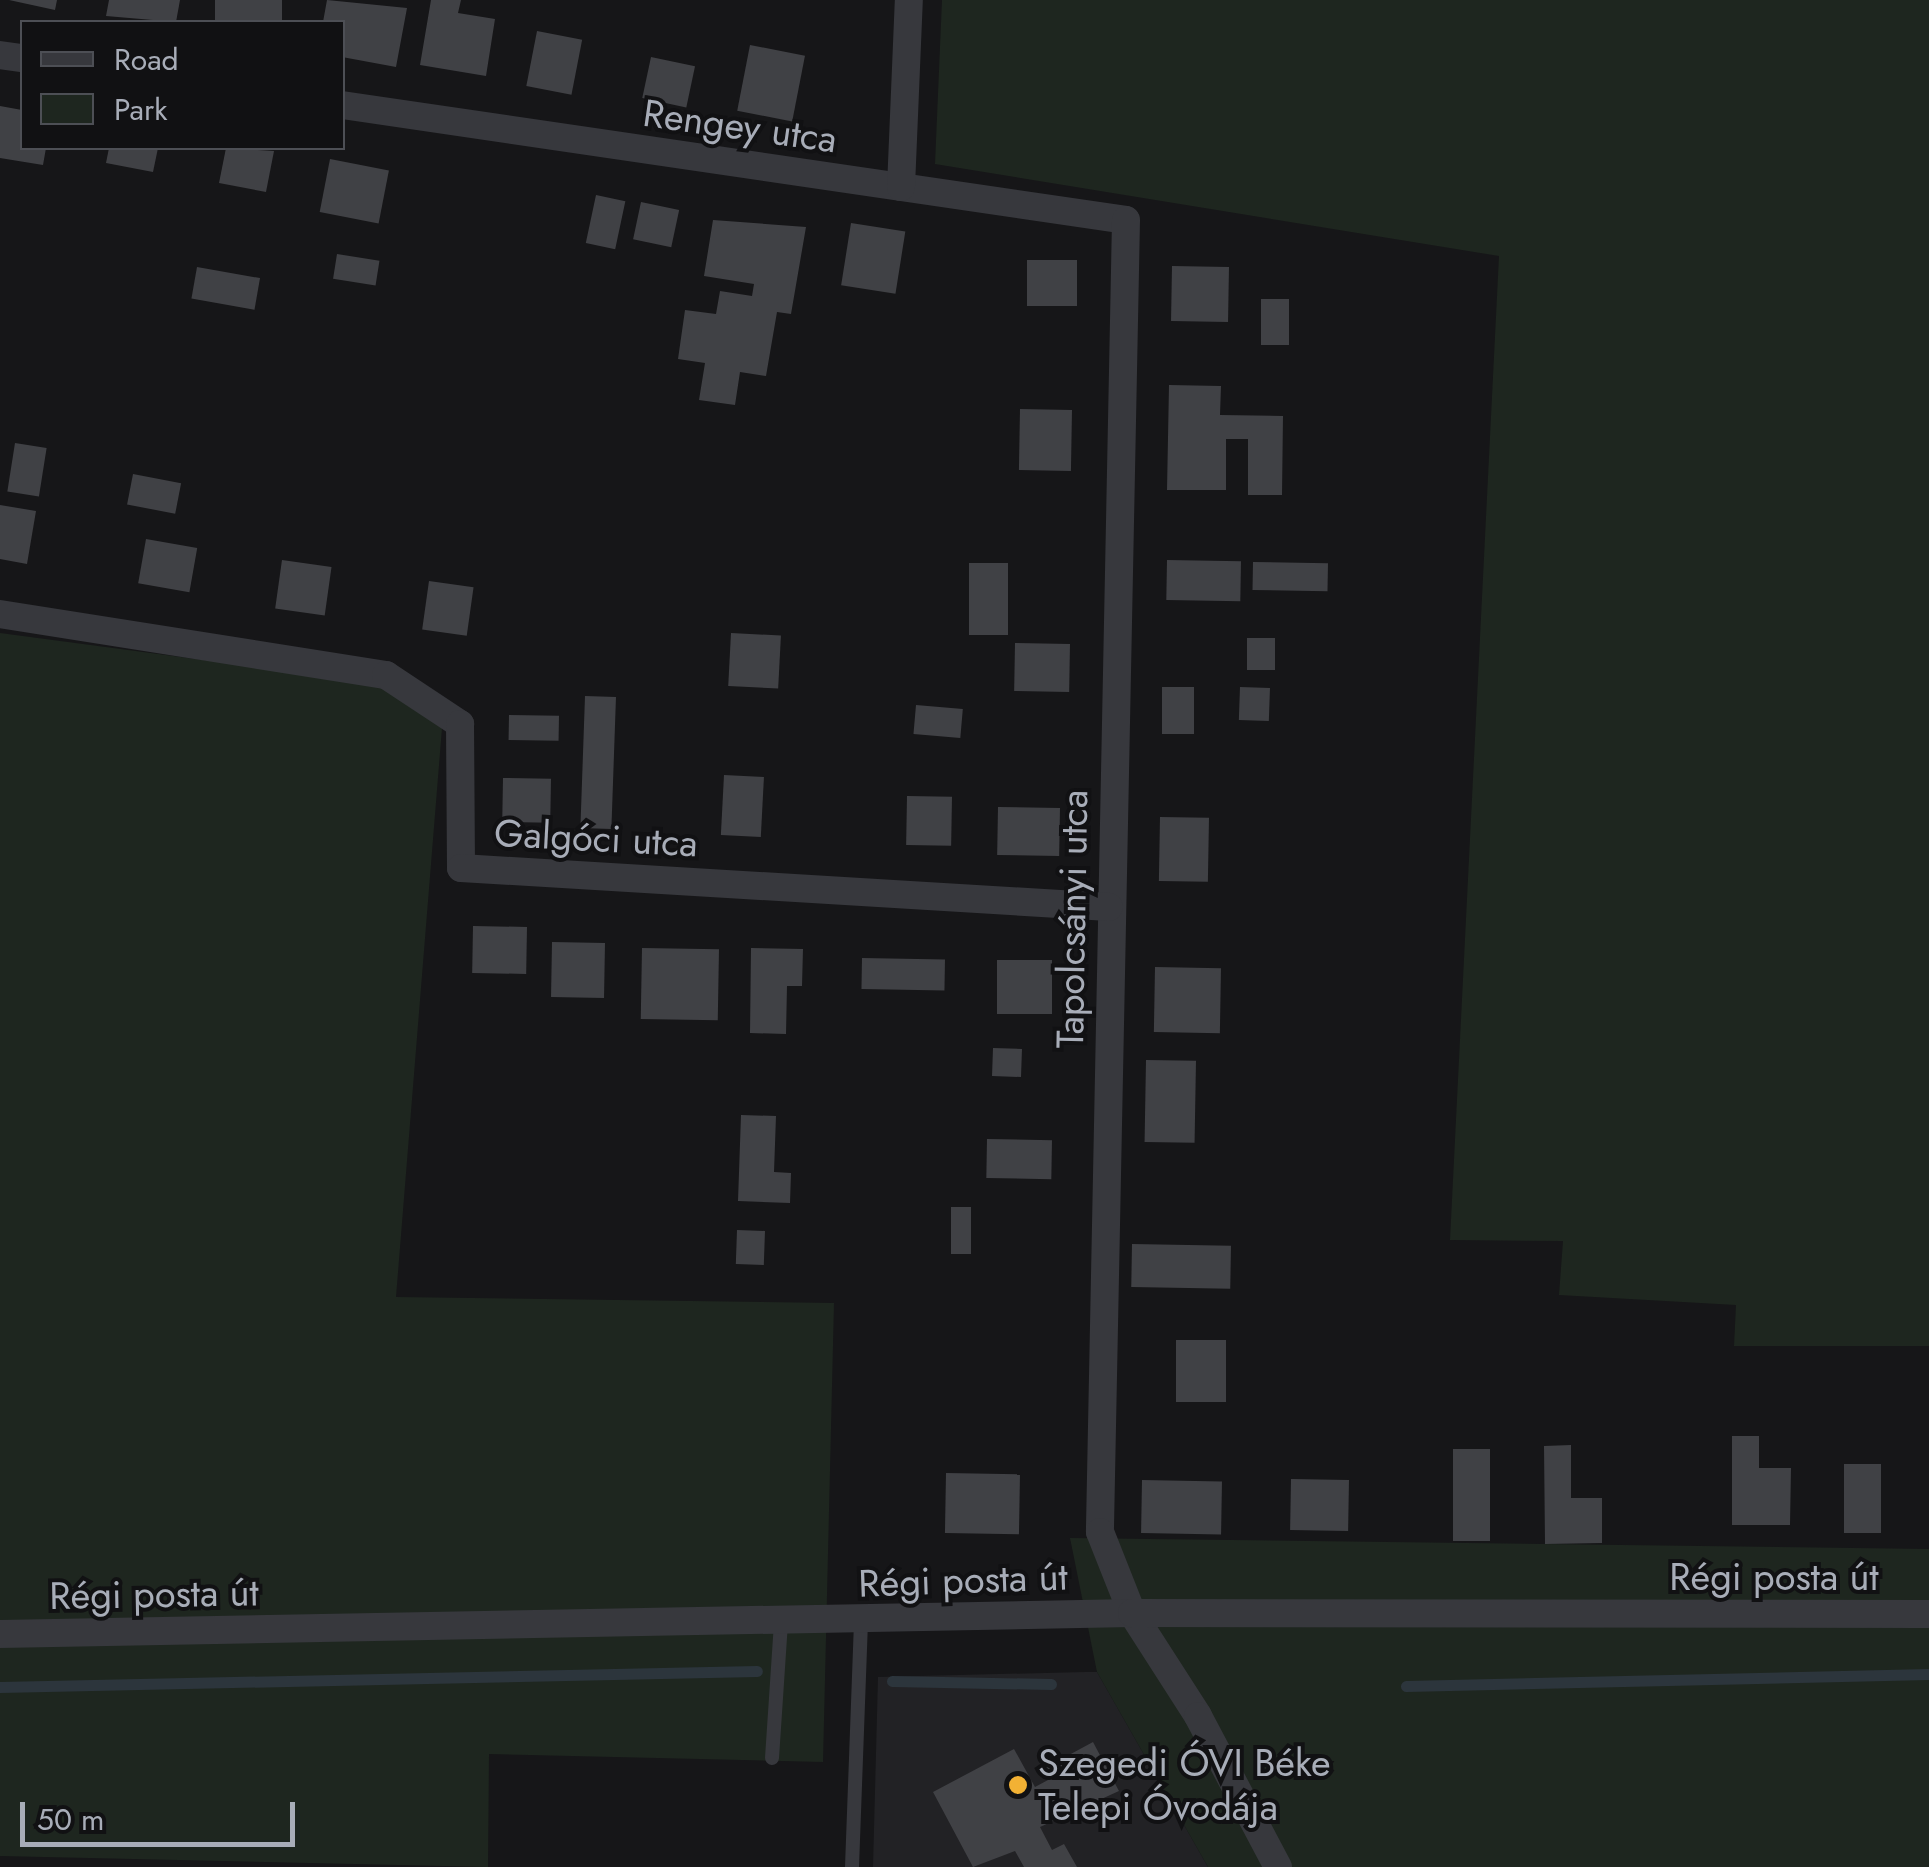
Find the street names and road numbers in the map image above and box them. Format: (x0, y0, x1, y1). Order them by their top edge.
street label: Rengey utca (640, 90, 840, 162)
street label: Tapolcsányi utca (1047, 789, 1097, 1049)
street label: Galgóci utca (493, 810, 699, 866)
street label: Régi posta út (858, 1554, 1068, 1606)
street label: Régi posta út (1669, 1554, 1879, 1600)
street label: Régi posta út (49, 1569, 259, 1619)

